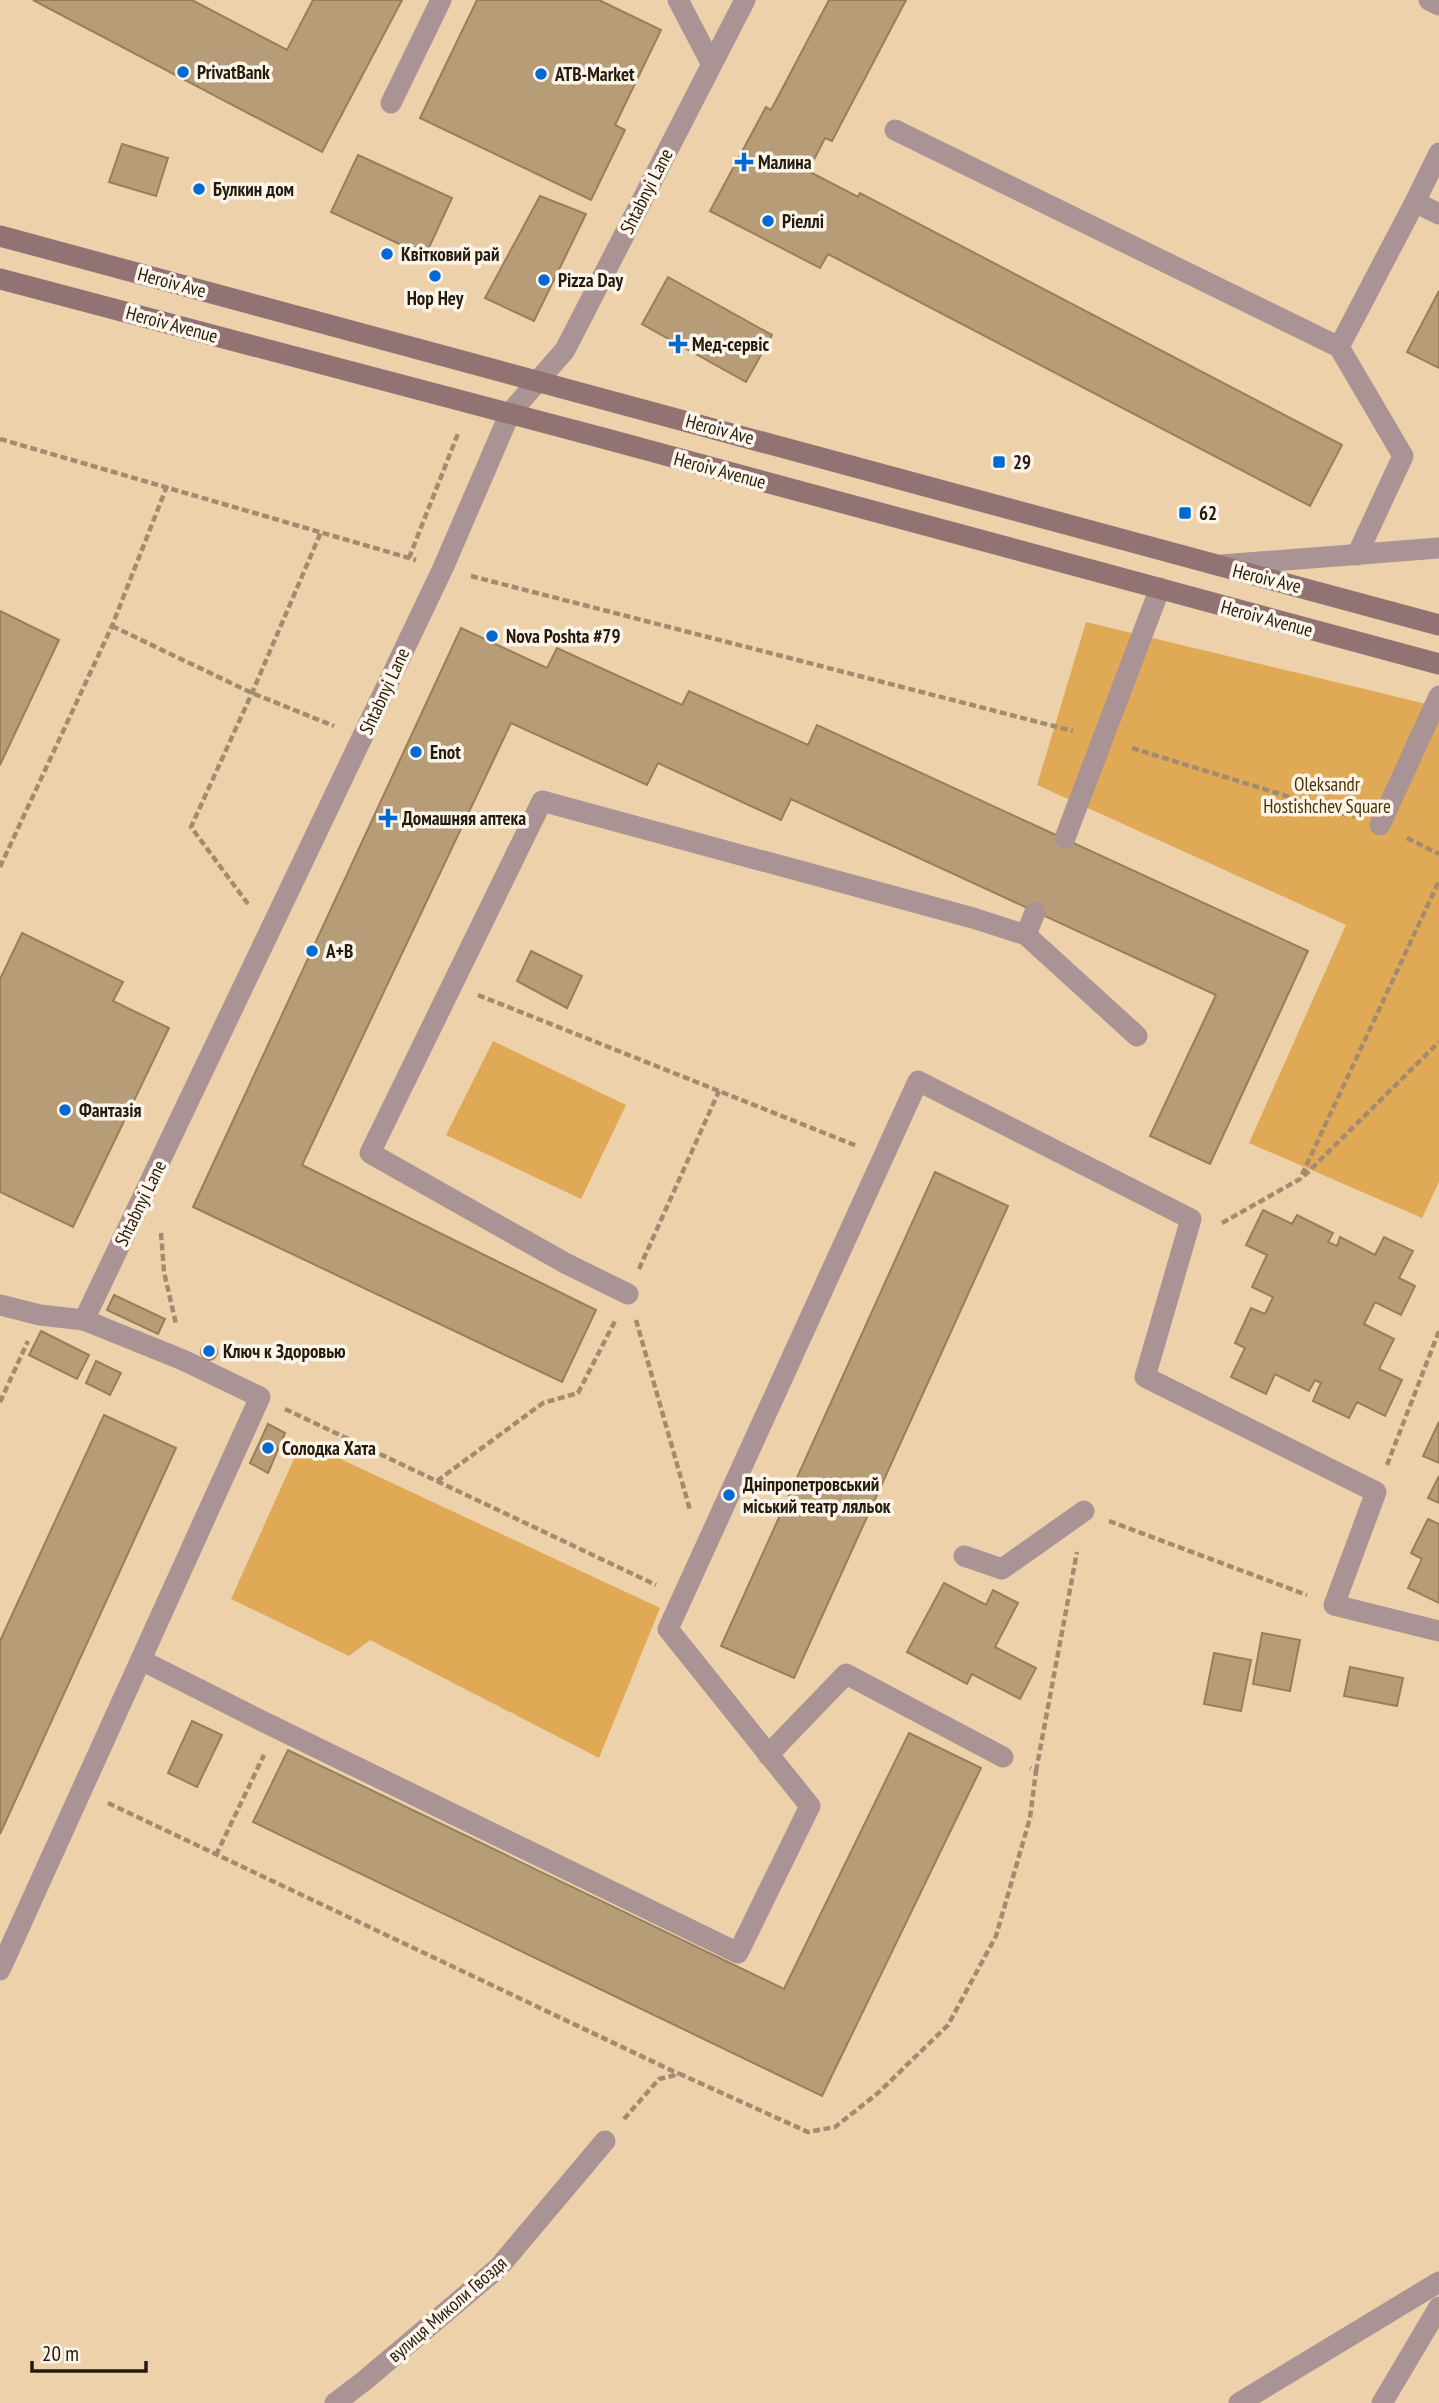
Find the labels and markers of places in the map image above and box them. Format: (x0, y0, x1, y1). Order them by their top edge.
place label: PrivatBank (197, 60, 270, 84)
place label: ATB-Market (554, 62, 635, 86)
marker: PrivatBank (175, 64, 191, 80)
marker: ATB-Market (533, 66, 549, 82)
place label: Малина (758, 150, 812, 174)
marker: Малина (736, 154, 752, 170)
place label: Булкин дом (213, 177, 294, 201)
marker: Булкин дом (191, 181, 207, 197)
place label: Ріеллі (782, 209, 824, 233)
marker: Ріеллі (760, 213, 776, 229)
place label: Квітковий рай (401, 242, 499, 266)
marker: Квітковий рай (379, 246, 395, 262)
marker: Hop Hey (427, 268, 443, 284)
place label: Pizza Day (558, 268, 624, 292)
marker: Pizza Day (536, 272, 552, 288)
place label: Hop Hey (407, 286, 464, 310)
place label: Мед-сервіс (692, 332, 770, 356)
marker: Мед-сервіс (670, 336, 686, 352)
place label: 29 (1013, 450, 1031, 474)
marker: 29 (991, 454, 1007, 470)
place label: 62 (1199, 501, 1217, 525)
marker: 62 (1177, 505, 1193, 521)
place label: Nova Poshta #79 (506, 624, 621, 648)
marker: Nova Poshta #79 (484, 628, 500, 644)
place label: Enot (430, 740, 461, 764)
marker: Enot (408, 744, 424, 760)
place label: Домашняя аптека (402, 806, 526, 830)
marker: Домашняя аптека (380, 810, 396, 826)
place label: A+B (325, 939, 353, 963)
marker: A+B (304, 943, 320, 959)
place label: Фантазія (79, 1098, 141, 1122)
marker: Фантазія (57, 1102, 73, 1118)
place label: Ключ к Здоровью (223, 1339, 346, 1363)
marker: Ключ к Здоровью (201, 1343, 217, 1359)
place label: Солодка Хата (282, 1436, 376, 1460)
marker: Солодка Хата (260, 1440, 276, 1456)
place label: Дніпропетровський міський театр ляльок (743, 1472, 891, 1518)
marker: Дніпропетровський міський театр ляльок (721, 1487, 737, 1503)

